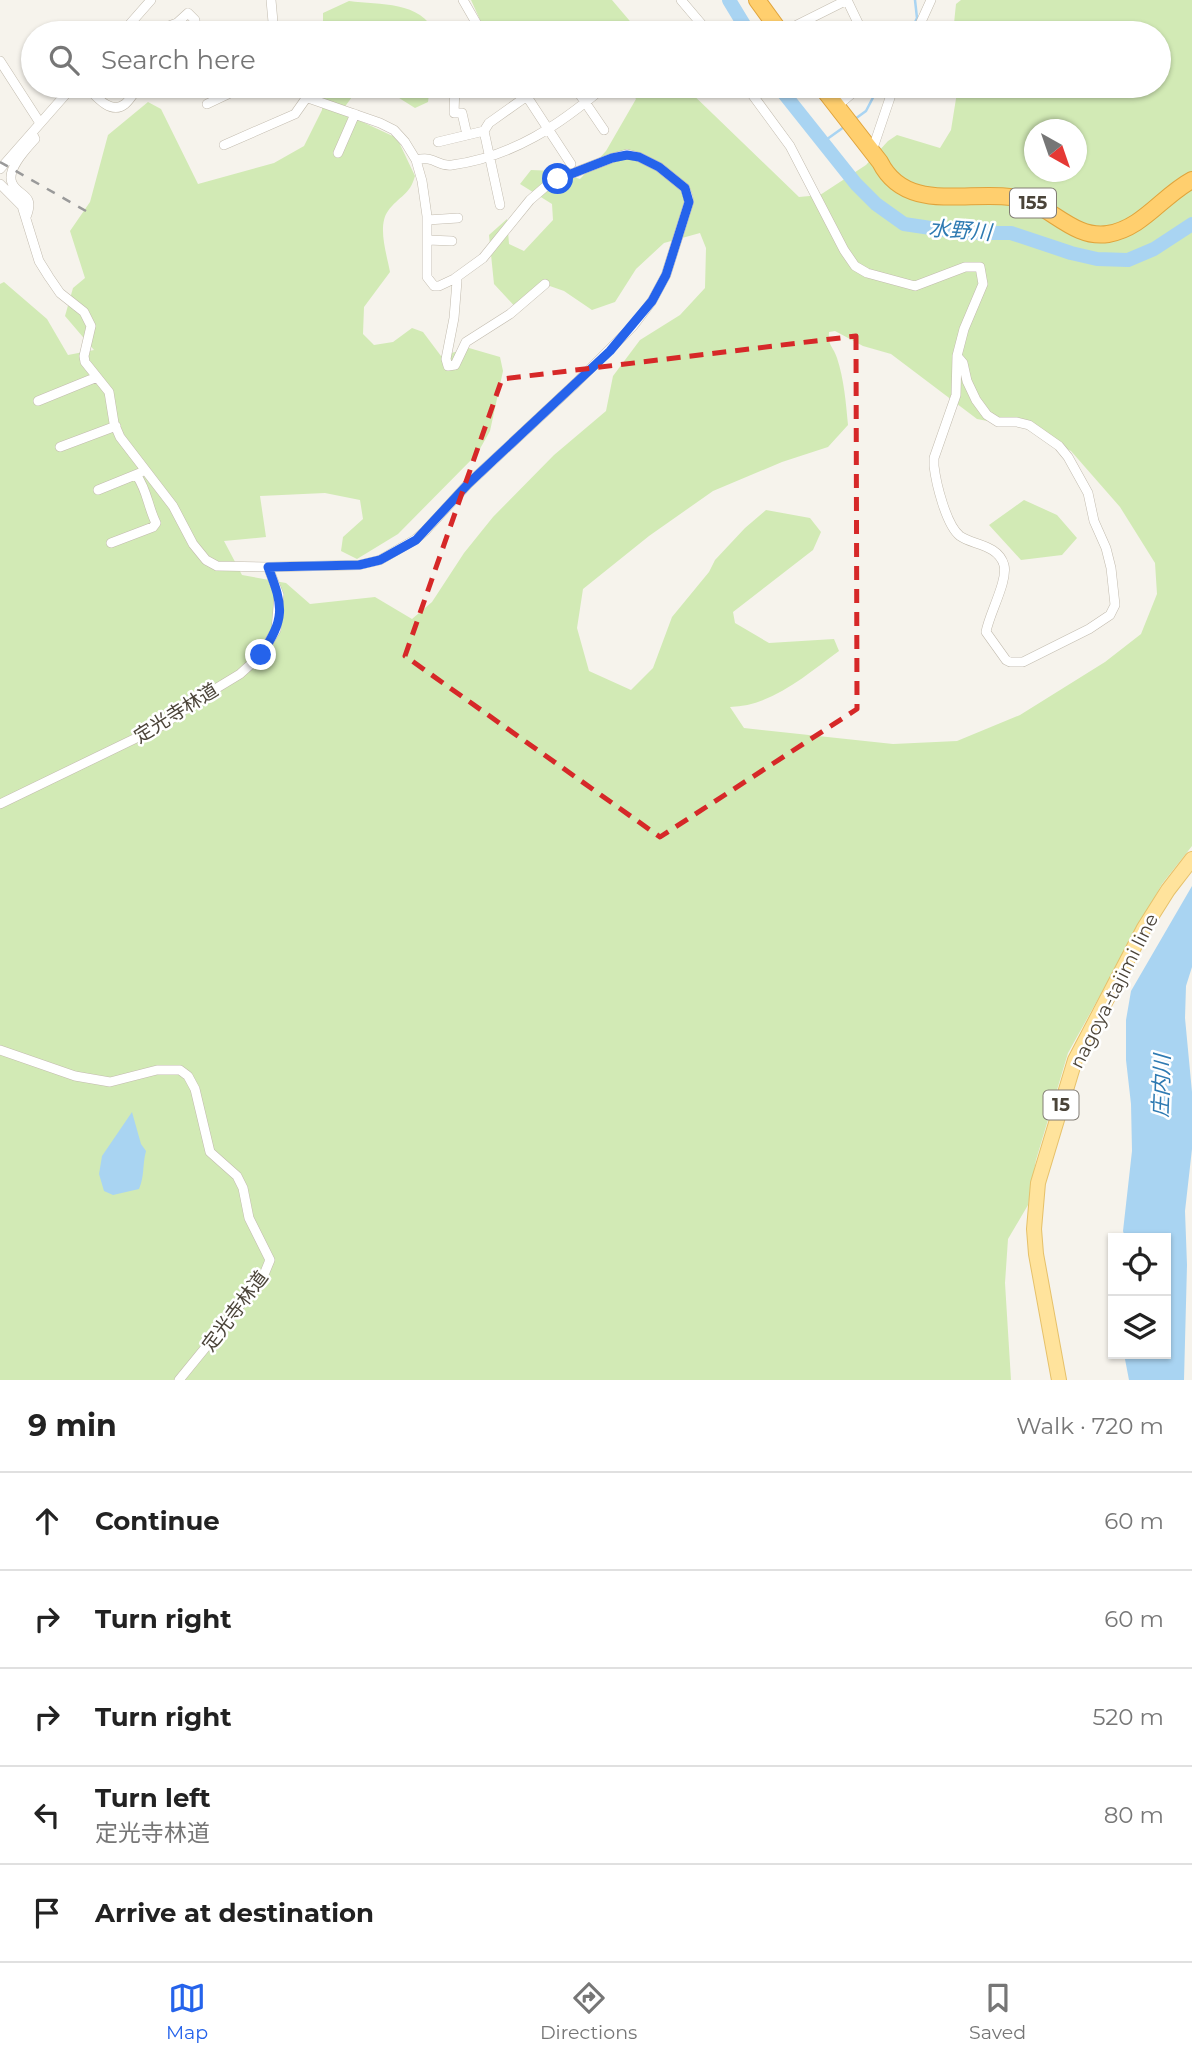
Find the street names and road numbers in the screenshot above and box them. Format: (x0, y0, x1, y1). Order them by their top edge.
road number: 155 (1010, 188, 1056, 218)
street label: 定光寺林道 (130, 678, 222, 748)
street label: nagoya-tajimi line (1065, 910, 1163, 1072)
road number: 15 (1044, 1090, 1078, 1120)
street label: 定光寺林道 (197, 1266, 273, 1356)

